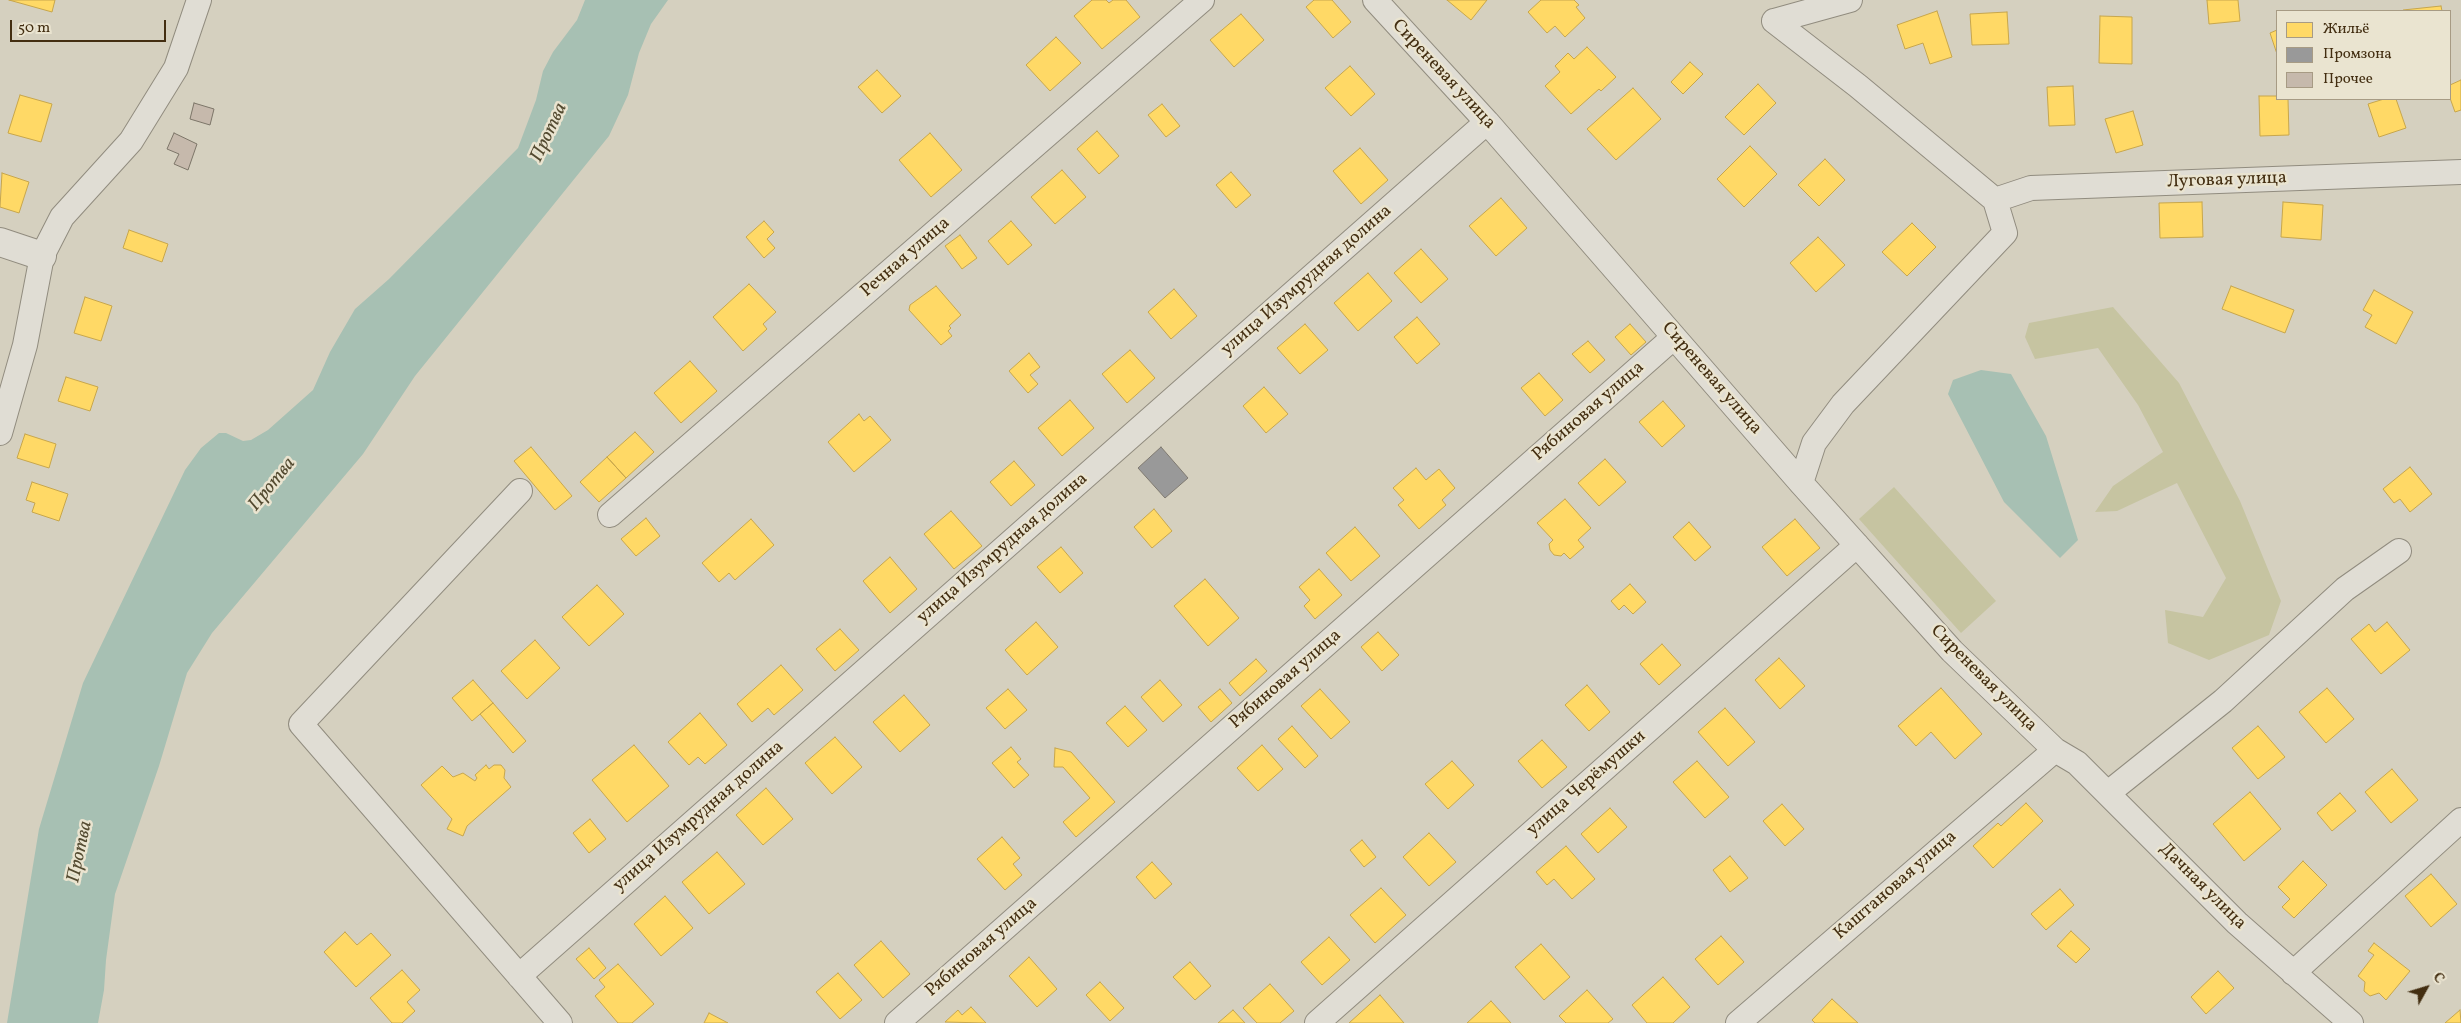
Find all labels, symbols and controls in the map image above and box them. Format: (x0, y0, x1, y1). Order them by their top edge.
scale bar (12, 10, 169, 42)
legend (2276, 10, 2451, 100)
street label: Сиреневая улица (1387, 16, 1499, 134)
text: 50 m (18, 18, 50, 39)
text: Жильё (2323, 19, 2369, 40)
text: Промзона (2323, 44, 2392, 65)
text: Прочее (2323, 69, 2373, 90)
water label: Протва (526, 100, 574, 166)
street label: Луговая улица (2167, 168, 2287, 194)
street label: улица Изумрудная долина (1217, 201, 1397, 361)
street label: Речная улица (857, 213, 955, 303)
street label: Сиреневая улица (1656, 318, 1766, 440)
street label: Рябиновая улица (1529, 358, 1649, 466)
water label: Протва (244, 454, 302, 516)
street label: улица Изумрудная долина (913, 469, 1093, 629)
street label: Сиреневая улица (1925, 621, 2041, 737)
street label: Рябиновая улица (1226, 626, 1346, 734)
street label: улица Черёмушки (1523, 726, 1651, 842)
street label: улица Изумрудная долина (609, 737, 789, 897)
water label: Протва (63, 819, 99, 885)
street label: Каштановая улица (1830, 827, 1962, 945)
street label: Дачная улица (2154, 839, 2250, 935)
street label: Рябиновая улица (922, 894, 1042, 1002)
north arrow (2401, 963, 2451, 1013)
text: С (2428, 969, 2448, 988)

